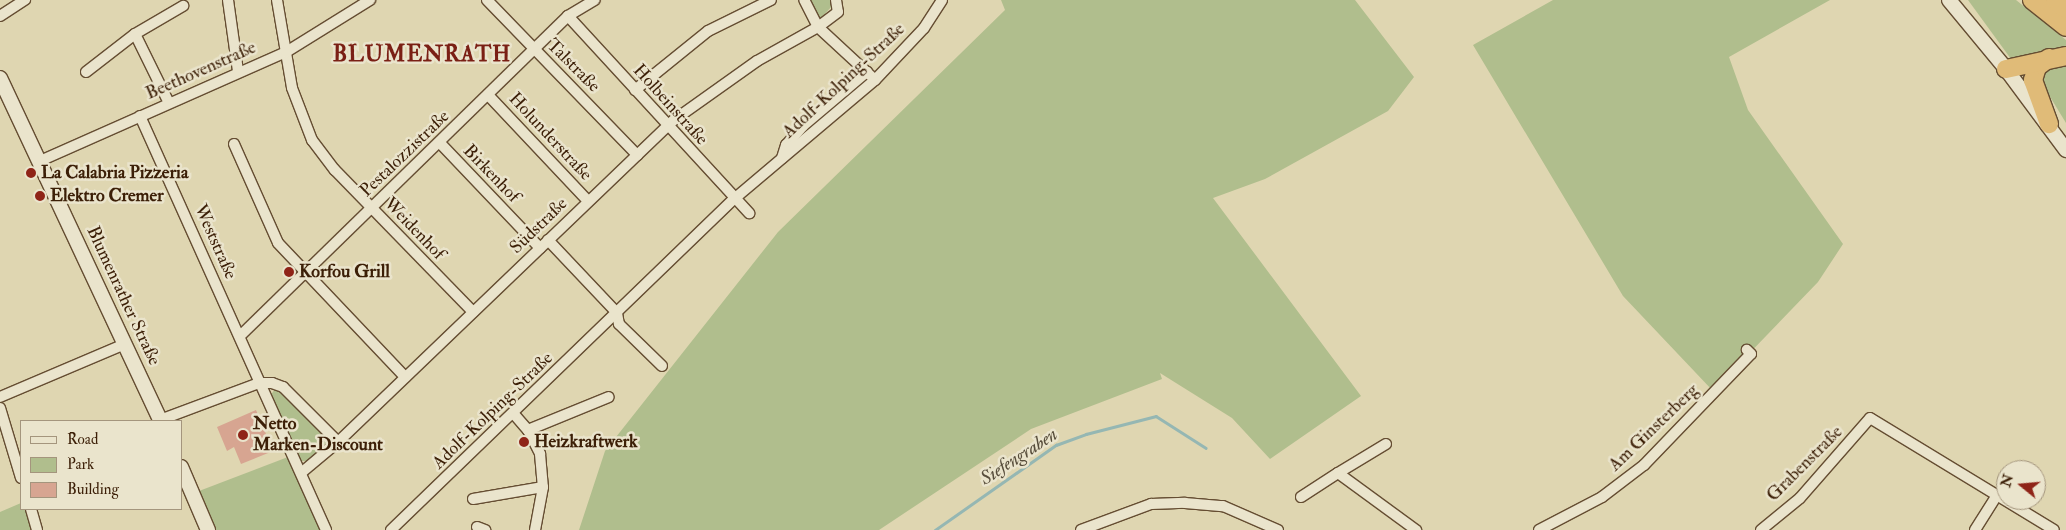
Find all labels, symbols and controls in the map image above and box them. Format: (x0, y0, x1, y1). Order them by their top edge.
street label: Adolf-Kolping-Straße (778, 19, 910, 143)
street label: Talstraße (542, 35, 604, 97)
street label: Beethovenstraße (143, 37, 259, 105)
district label: BLUMENRATH (331, 42, 513, 68)
street label: Holbeinstraße (628, 60, 712, 150)
street label: Holunderstraße (504, 88, 596, 186)
street label: Pestalozzistraße (356, 106, 454, 202)
street label: Birkenhof (458, 141, 524, 207)
place label: La Calabria Pizzeria (41, 162, 188, 184)
marker: La Calabria Pizzeria (25, 167, 37, 179)
place label: Elektro Cremer (50, 185, 164, 207)
marker: Elektro Cremer (34, 190, 46, 202)
street label: Weidenhof (379, 193, 449, 265)
street label: Südstraße (506, 193, 572, 259)
street label: Weststraße (189, 201, 241, 283)
street label: Blumenrather Straße (81, 223, 165, 369)
place label: Korfou Grill (299, 261, 390, 283)
marker: Korfou Grill (283, 266, 295, 278)
street label: Adolf-Kolping-Straße (428, 348, 558, 474)
street label: Am Ginsterberg (1605, 380, 1703, 476)
place label: Netto Marken-Discount (253, 414, 383, 456)
legend (20, 420, 182, 510)
street label: Grabenstraße (1763, 422, 1847, 506)
water label: Siefengraben (976, 424, 1062, 490)
marker: Netto Marken-Discount (237, 429, 249, 441)
text: Road (67, 430, 98, 449)
place label: Heizkraftwerk (534, 431, 638, 453)
marker: Heizkraftwerk (518, 436, 530, 448)
text: Park (67, 455, 94, 474)
north arrow (1996, 460, 2046, 510)
text: N (1997, 472, 2017, 489)
text: Building (67, 480, 119, 499)

